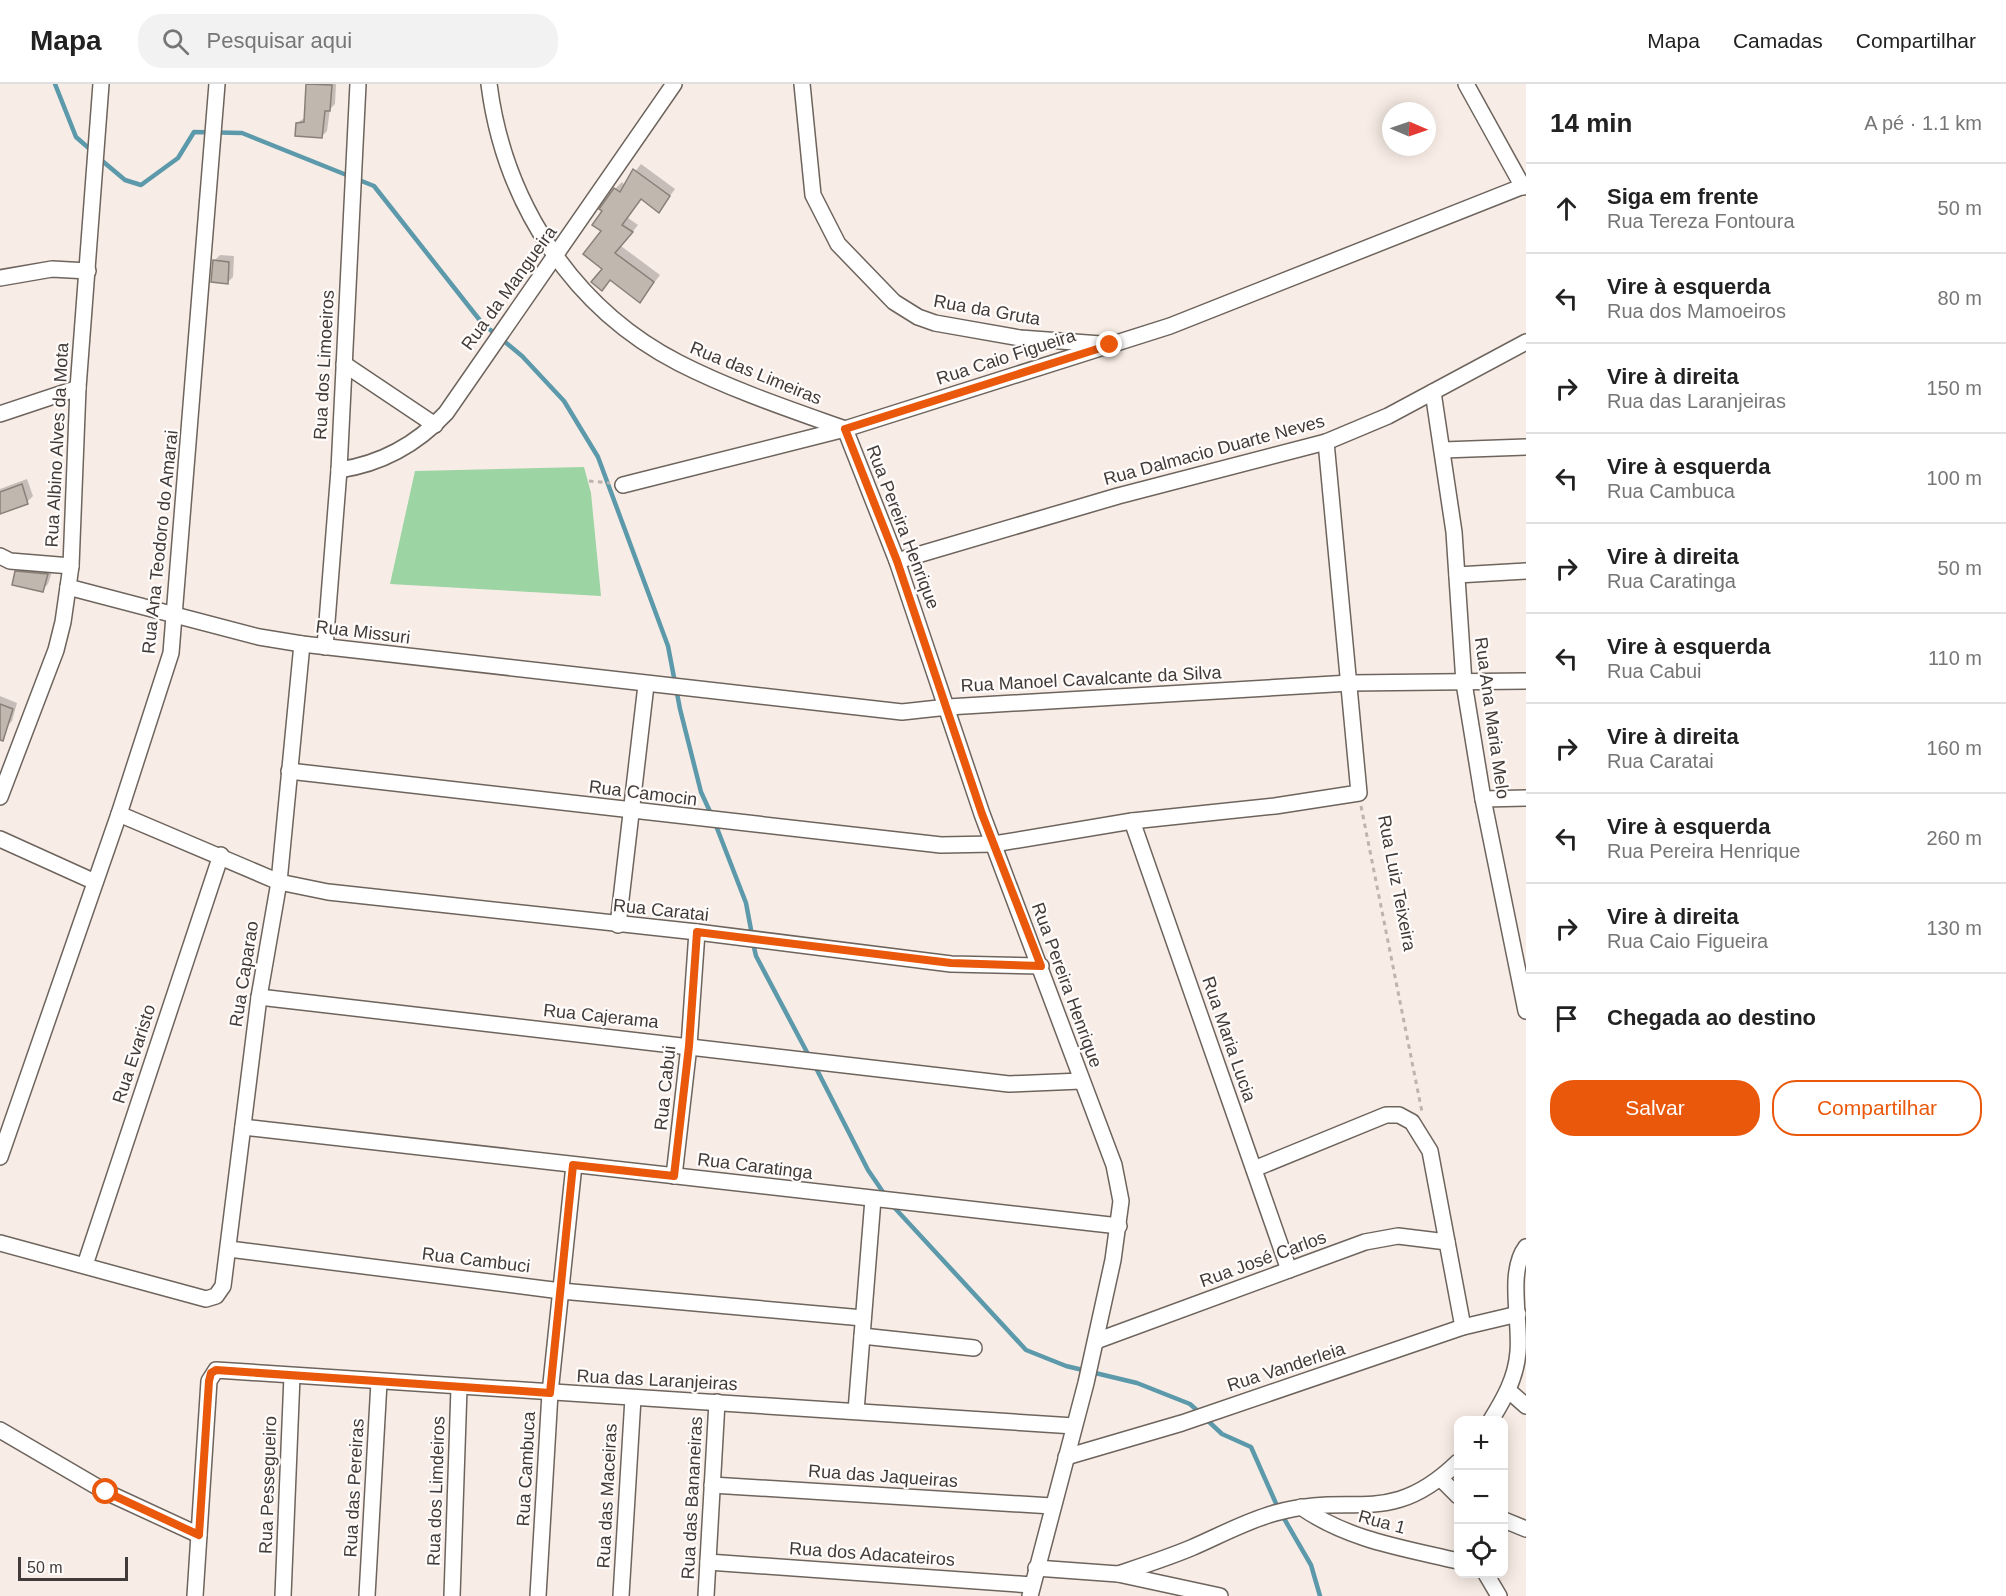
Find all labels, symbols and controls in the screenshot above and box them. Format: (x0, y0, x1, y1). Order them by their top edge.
search box (138, 14, 558, 68)
text: Mapa (30, 25, 102, 56)
icon: search (159, 25, 192, 58)
text: Pesquisar aqui (207, 28, 352, 53)
text: Mapa (1647, 29, 1700, 52)
text: Camadas (1733, 29, 1823, 52)
text: Compartilhar (1856, 29, 1976, 52)
north arrow (1382, 102, 1436, 156)
text: 14 min (1550, 108, 1632, 138)
text: A pé · 1.1 km (1864, 112, 1982, 134)
text: Siga em frente (1607, 184, 1759, 209)
icon: ahead (1550, 192, 1583, 225)
text: 50 m (1938, 197, 1982, 219)
text: Rua Tereza Fontoura (1607, 210, 1795, 232)
street label: Rua da Mangueira (457, 221, 561, 354)
text: Vire à esquerda (1607, 274, 1770, 299)
icon: left (1550, 282, 1583, 315)
text: 80 m (1938, 287, 1982, 309)
street label: Rua dos Limoeiros (310, 290, 338, 440)
street label: Rua da Gruta (932, 291, 1043, 329)
text: Rua dos Mamoeiros (1607, 300, 1786, 322)
street label: Rua Caio Figueira (934, 325, 1079, 389)
route end (1096, 331, 1122, 357)
street label: Rua das Limeiras (687, 337, 825, 409)
street label: Rua Albino Alves da Mota (42, 341, 72, 548)
text: Vire à direita (1607, 364, 1739, 389)
icon: right (1550, 372, 1583, 405)
text: 150 m (1926, 377, 1982, 399)
text: Rua das Laranjeiras (1607, 390, 1786, 412)
street label: Rua Dalmacio Duarte Neves (1101, 411, 1327, 489)
street label: Rua Ana Teodoro do Amarai (138, 429, 182, 655)
street label: Rua Pereira Henrique (862, 442, 944, 612)
text: Vire à esquerda (1607, 454, 1770, 479)
icon: left (1550, 462, 1583, 495)
text: 100 m (1926, 467, 1982, 489)
text: Rua Cambuca (1607, 480, 1735, 502)
text: Vire à direita (1607, 544, 1739, 569)
icon: right (1550, 552, 1583, 585)
text: 50 m (1938, 557, 1982, 579)
text: Rua Caratinga (1607, 570, 1736, 592)
street label: Rua Missuri (315, 616, 411, 648)
text: Vire à esquerda (1607, 634, 1770, 659)
street label: Rua Ana Maria Melo (1471, 636, 1513, 800)
icon: left (1550, 642, 1583, 675)
text: 110 m (1928, 647, 1982, 669)
text: Rua Cabui (1607, 660, 1702, 682)
street label: Rua Manoel Cavalcante da Silva (960, 662, 1223, 696)
text: Vire à direita (1607, 724, 1739, 749)
icon: right (1550, 732, 1583, 765)
text: 160 m (1926, 737, 1982, 759)
text: Rua Caratai (1607, 750, 1714, 772)
street label: Rua Camocin (588, 776, 698, 810)
street label: Rua Luiz Teixeira (1374, 813, 1420, 953)
text: Vire à esquerda (1607, 814, 1770, 839)
icon: left (1550, 822, 1583, 855)
text: 260 m (1926, 827, 1982, 849)
text: Rua Pereira Henrique (1607, 840, 1800, 862)
street label: Rua Caratai (612, 895, 710, 925)
street label: Rua Pereira Henrique (1028, 900, 1106, 1070)
text: Vire à direita (1607, 904, 1739, 929)
icon: right (1550, 912, 1583, 945)
text: 130 m (1926, 917, 1982, 939)
street label: Rua Caparao (226, 920, 262, 1028)
text: Rua Caio Figueira (1607, 930, 1768, 952)
street label: Rua Maria Lucia (1198, 974, 1260, 1105)
street label: Rua Cajerama (542, 1000, 661, 1032)
street label: Rua Evaristo (109, 1002, 159, 1106)
icon: arrive (1550, 1002, 1583, 1035)
text: Chegada ao destino (1607, 1005, 1816, 1030)
street label: Rua Cabui (651, 1045, 679, 1131)
button: Salvar (1550, 1080, 1760, 1136)
button: Compartilhar (1772, 1080, 1982, 1136)
street label: Rua Caratinga (696, 1149, 815, 1183)
street label: Rua José Carlos (1197, 1227, 1329, 1291)
street label: Rua Cambuci (421, 1243, 531, 1277)
street label: Rua Vanderleia (1225, 1338, 1348, 1395)
street label: Rua das Laranjeiras (576, 1366, 738, 1394)
street label: Rua Cambuca (513, 1410, 539, 1527)
street label: Rua Pessegueiro (256, 1416, 280, 1554)
street label: Rua dos Limdeiros (423, 1416, 449, 1566)
street label: Rua das Bananeiras (678, 1416, 706, 1580)
map controls (1454, 1416, 1508, 1578)
button: + (1454, 1416, 1508, 1470)
street label: Rua das Pereiras (340, 1418, 368, 1558)
street label: Rua das Maceiras (593, 1423, 621, 1569)
street label: Rua das Jaqueiras (807, 1461, 959, 1491)
button: − (1454, 1470, 1508, 1524)
route start (92, 1478, 118, 1504)
street label: Rua 1 (1356, 1506, 1408, 1538)
button: locate (1454, 1524, 1508, 1578)
street label: Rua dos Adacateiros (788, 1538, 956, 1570)
scale bar (18, 1554, 128, 1582)
text: 50 m (27, 1559, 63, 1576)

